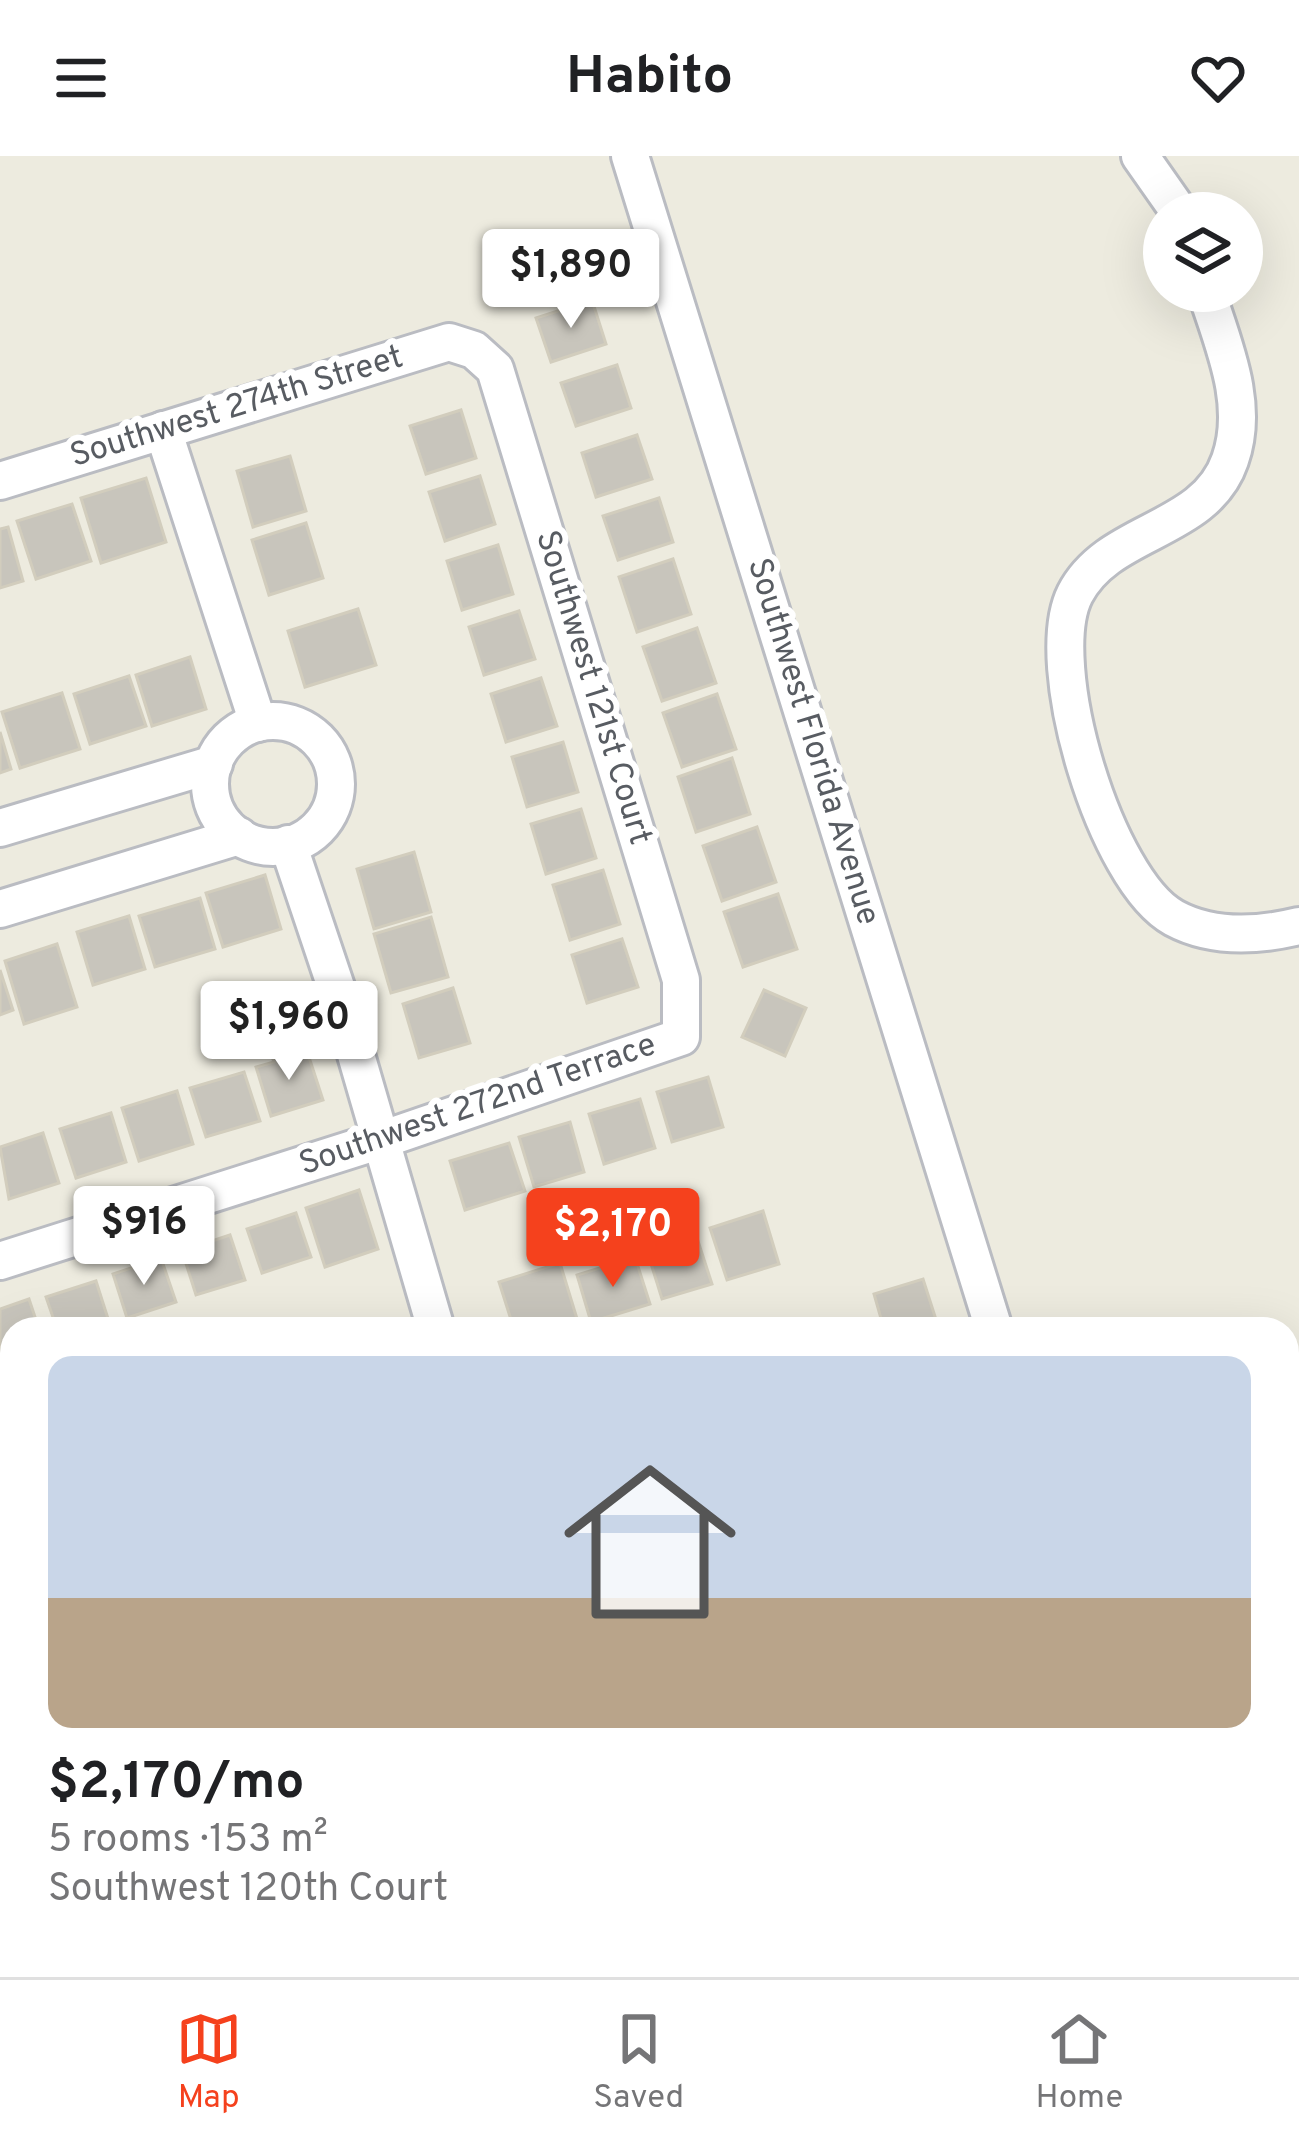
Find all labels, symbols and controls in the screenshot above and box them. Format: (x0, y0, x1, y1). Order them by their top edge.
text: Habito (566, 44, 733, 113)
icon: menu (48, 45, 114, 111)
icon: heart (1185, 45, 1251, 111)
map controls (1143, 192, 1263, 312)
button: layers (1143, 192, 1263, 312)
pin: $1,890 (473, 229, 669, 331)
text: $1,890 (509, 243, 633, 292)
street label: Southwest 274th Street (66, 337, 408, 479)
street label: Southwest 121st Court (524, 526, 660, 850)
street label: Southwest Florida Avenue (736, 553, 888, 931)
pin: $1,960 (191, 981, 387, 1083)
text: $1,960 (228, 995, 350, 1044)
street label: Southwest 272nd Terrace (294, 1025, 662, 1187)
pin: $916 (73, 1186, 215, 1288)
pin: $2,170 (515, 1188, 711, 1290)
text: $916 (100, 1200, 188, 1249)
text: $2,170 (553, 1202, 673, 1251)
icon: home (542, 1434, 758, 1650)
text: $2,170/mo (48, 1752, 305, 1817)
text: 5 rooms · 153 m² (48, 1817, 328, 1866)
text: Southwest 120th Court (48, 1866, 448, 1915)
tab: Map (176, 2006, 242, 2120)
tab: Saved (593, 2006, 684, 2120)
tab: Home (1036, 2006, 1123, 2120)

